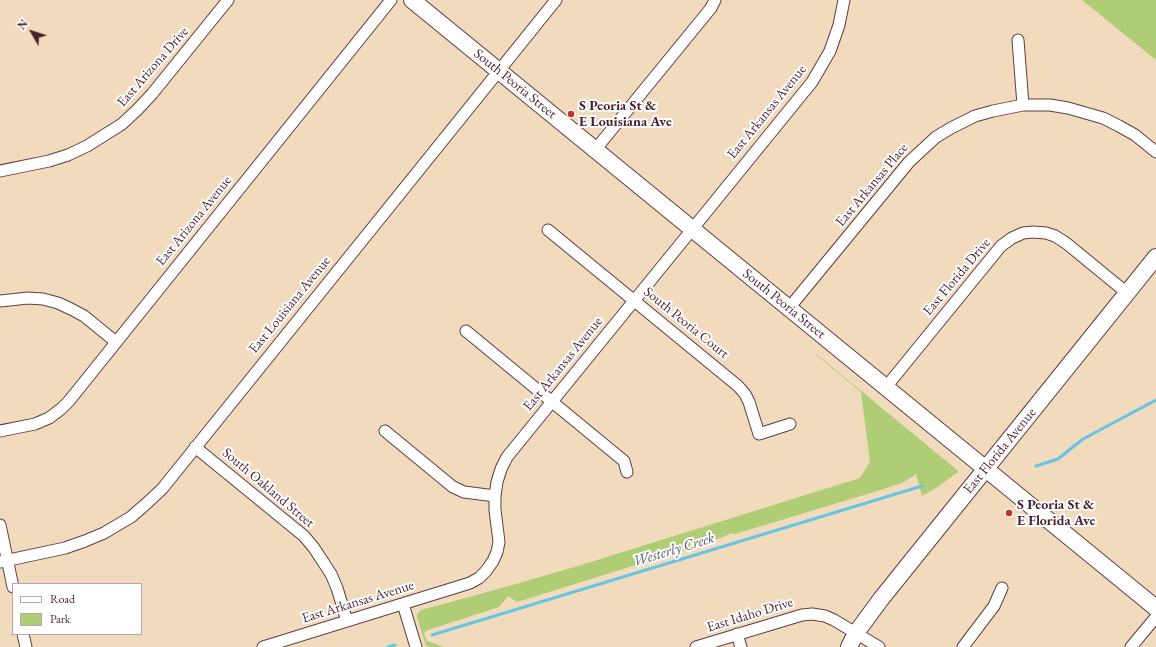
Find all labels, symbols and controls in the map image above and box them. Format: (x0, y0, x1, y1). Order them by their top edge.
north arrow (12, 12, 52, 52)
text: N (14, 17, 31, 32)
street label: East Arizona Drive (114, 24, 192, 110)
street label: South Peoria Street (470, 45, 560, 123)
street label: East Arkansas Avenue (724, 61, 810, 163)
place label: S Peoria St & E Louisiana Ave (579, 98, 672, 130)
marker: S Peoria St & E Louisiana Ave (566, 109, 576, 119)
street label: East Arkansas Place (832, 140, 912, 230)
street label: East Arizona Avenue (153, 173, 235, 269)
street label: East Florida Drive (920, 235, 994, 319)
street label: East Louisiana Avenue (246, 253, 334, 357)
street label: South Peoria Street (739, 265, 829, 343)
street label: South Peoria Court (640, 284, 732, 362)
street label: East Arkansas Avenue (520, 313, 606, 415)
street label: East Florida Avenue (960, 405, 1040, 497)
street label: South Oakland Street (219, 445, 317, 531)
place label: S Peoria St & E Florida Ave (1017, 497, 1095, 530)
marker: S Peoria St & E Florida Ave (1004, 508, 1014, 518)
water label: Westerly Creek (631, 529, 717, 571)
street label: East Arkansas Avenue (300, 577, 416, 627)
legend (12, 583, 142, 635)
text: Road (50, 591, 75, 607)
street label: East Idaho Drive (705, 594, 795, 636)
text: Park (50, 611, 70, 627)

